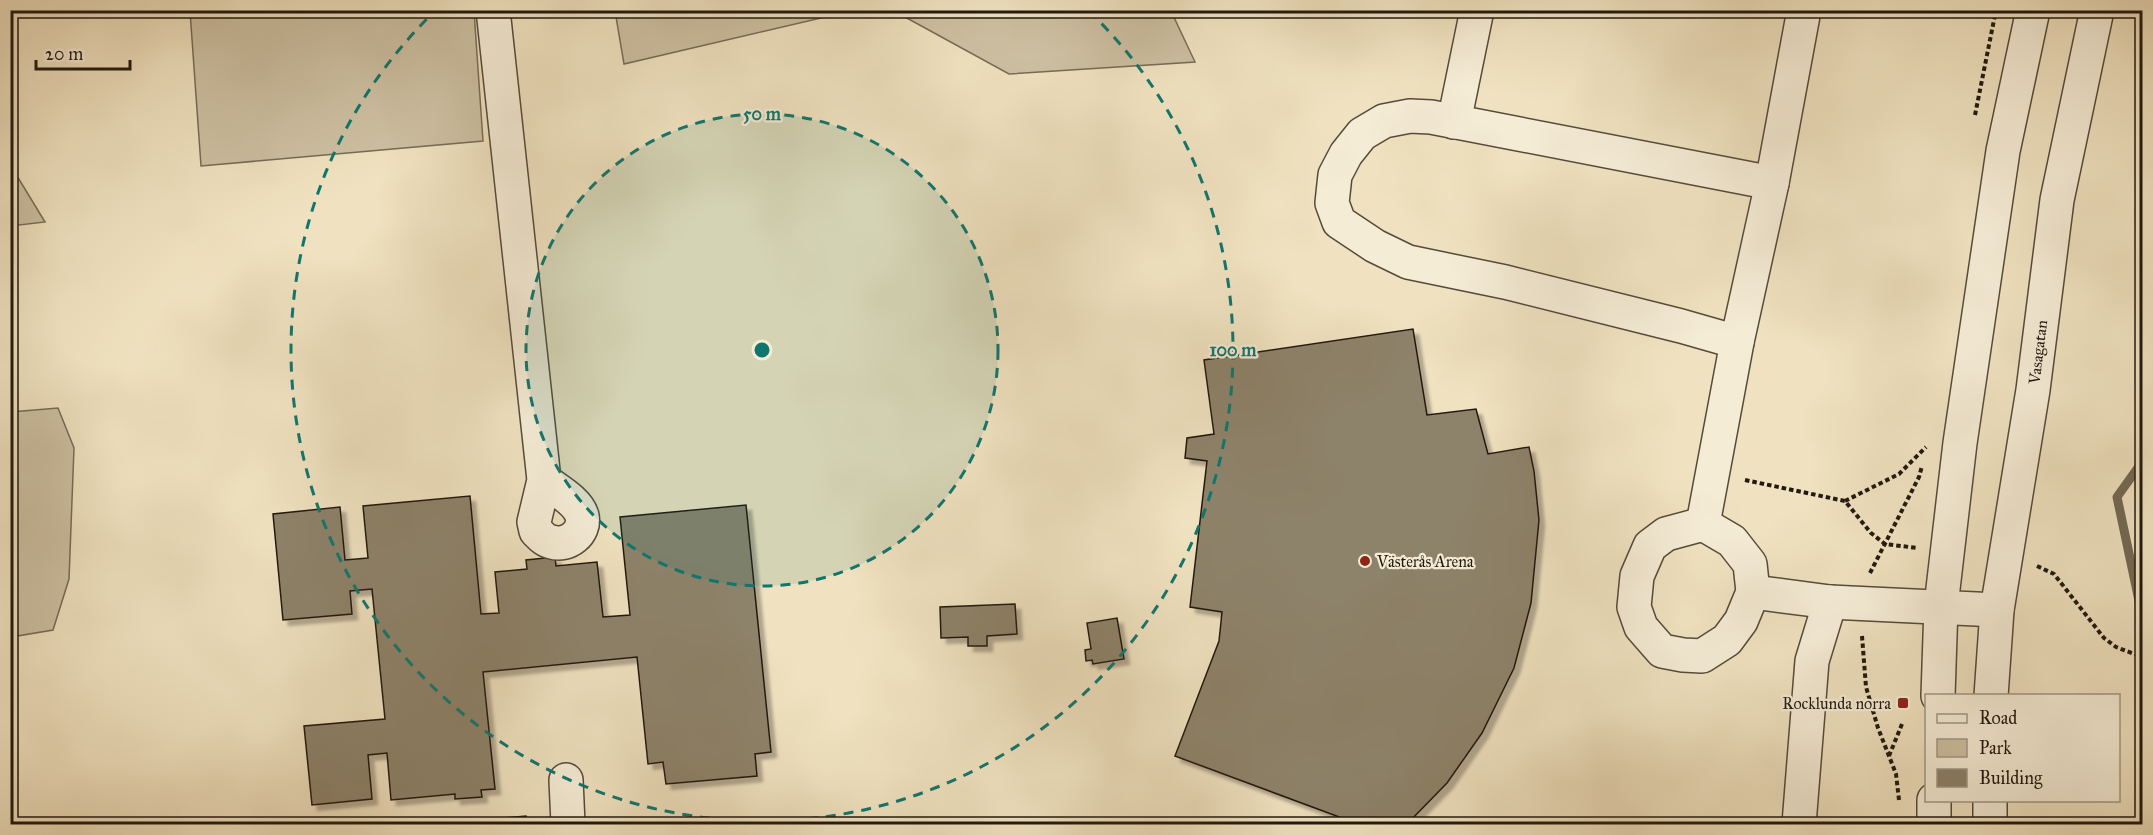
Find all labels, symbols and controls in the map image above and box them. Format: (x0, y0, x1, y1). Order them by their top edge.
scale bar (36, 33, 130, 71)
text: 20 m (45, 43, 83, 65)
text: 50 m (743, 103, 782, 125)
street label: Vasagatan (2025, 318, 2052, 386)
text: 100 m (1210, 339, 1257, 361)
centre of rings (752, 340, 772, 360)
place label: Västerås Arena (1376, 552, 1474, 571)
marker: Västerås Arena (1358, 554, 1372, 568)
place label: Rocklunda norra (1782, 694, 1891, 713)
legend (1925, 694, 2120, 802)
marker: Rocklunda norra (1896, 696, 1910, 710)
text: Road (1979, 707, 2017, 729)
text: Park (1979, 737, 2012, 759)
text: Building (1979, 767, 2043, 790)

